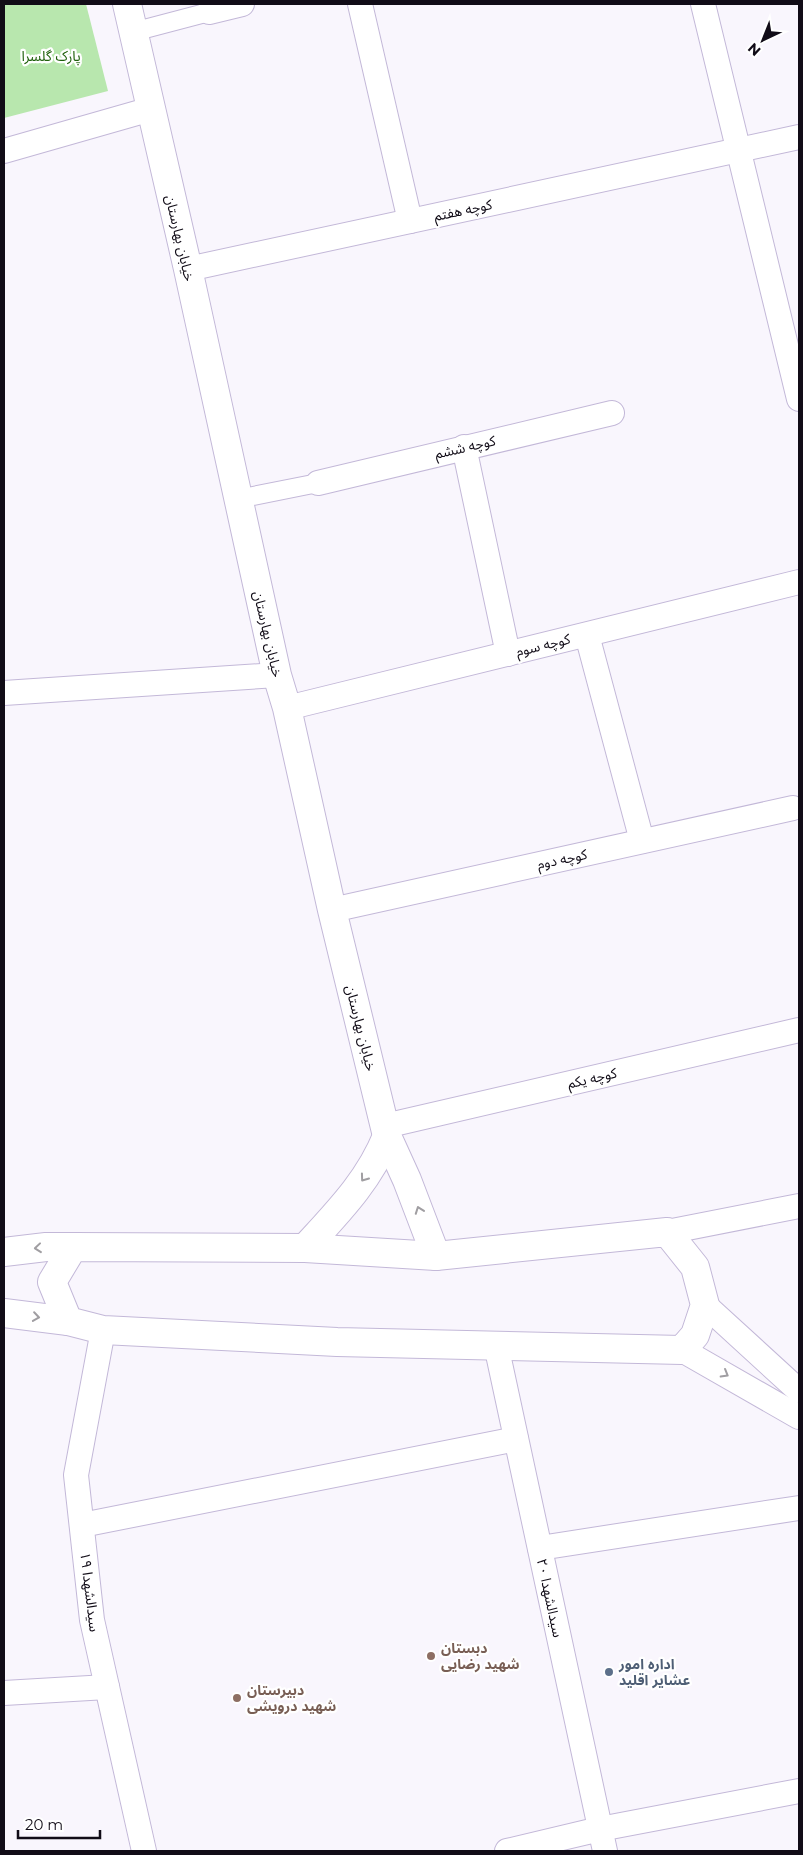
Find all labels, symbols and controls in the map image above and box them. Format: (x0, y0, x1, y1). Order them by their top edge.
north arrow (738, 15, 788, 65)
text: N (744, 39, 764, 60)
park label: پارک گلسرا (21, 47, 81, 66)
street label: خیابان بهارستان (161, 193, 199, 283)
street label: کوچه هفتم (432, 195, 494, 227)
street label: کوچه ششم (433, 431, 498, 465)
street label: خیابان بهارستان (249, 589, 287, 679)
street label: کوچه سوم (514, 630, 573, 662)
street label: کوچه دوم (535, 845, 589, 875)
street label: خیابان بهارستان (342, 983, 380, 1073)
street label: کوچه یکم (565, 1064, 619, 1094)
one-way arrow (361, 1172, 370, 1182)
one-way arrow (415, 1206, 425, 1215)
one-way arrow (34, 1242, 42, 1253)
one-way arrow (32, 1311, 40, 1322)
one-way arrow (719, 1368, 728, 1378)
street label: سیدالشهدا ۱۹ (76, 1551, 104, 1633)
street label: سیدالشهدا ۲۰ (533, 1557, 567, 1639)
place label: دبستان شهید رضایی (441, 1639, 520, 1673)
marker: دبستان شهید رضایی (425, 1650, 437, 1662)
place label: اداره امور عشایر اقلید (618, 1655, 690, 1689)
marker: اداره امور عشایر اقلید (603, 1666, 615, 1678)
place label: دبیرستان شهید درویشی (247, 1681, 336, 1715)
marker: دبیرستان شهید درویشی (231, 1692, 243, 1704)
scale bar (18, 1808, 100, 1840)
text: 20 m (25, 1815, 63, 1834)

